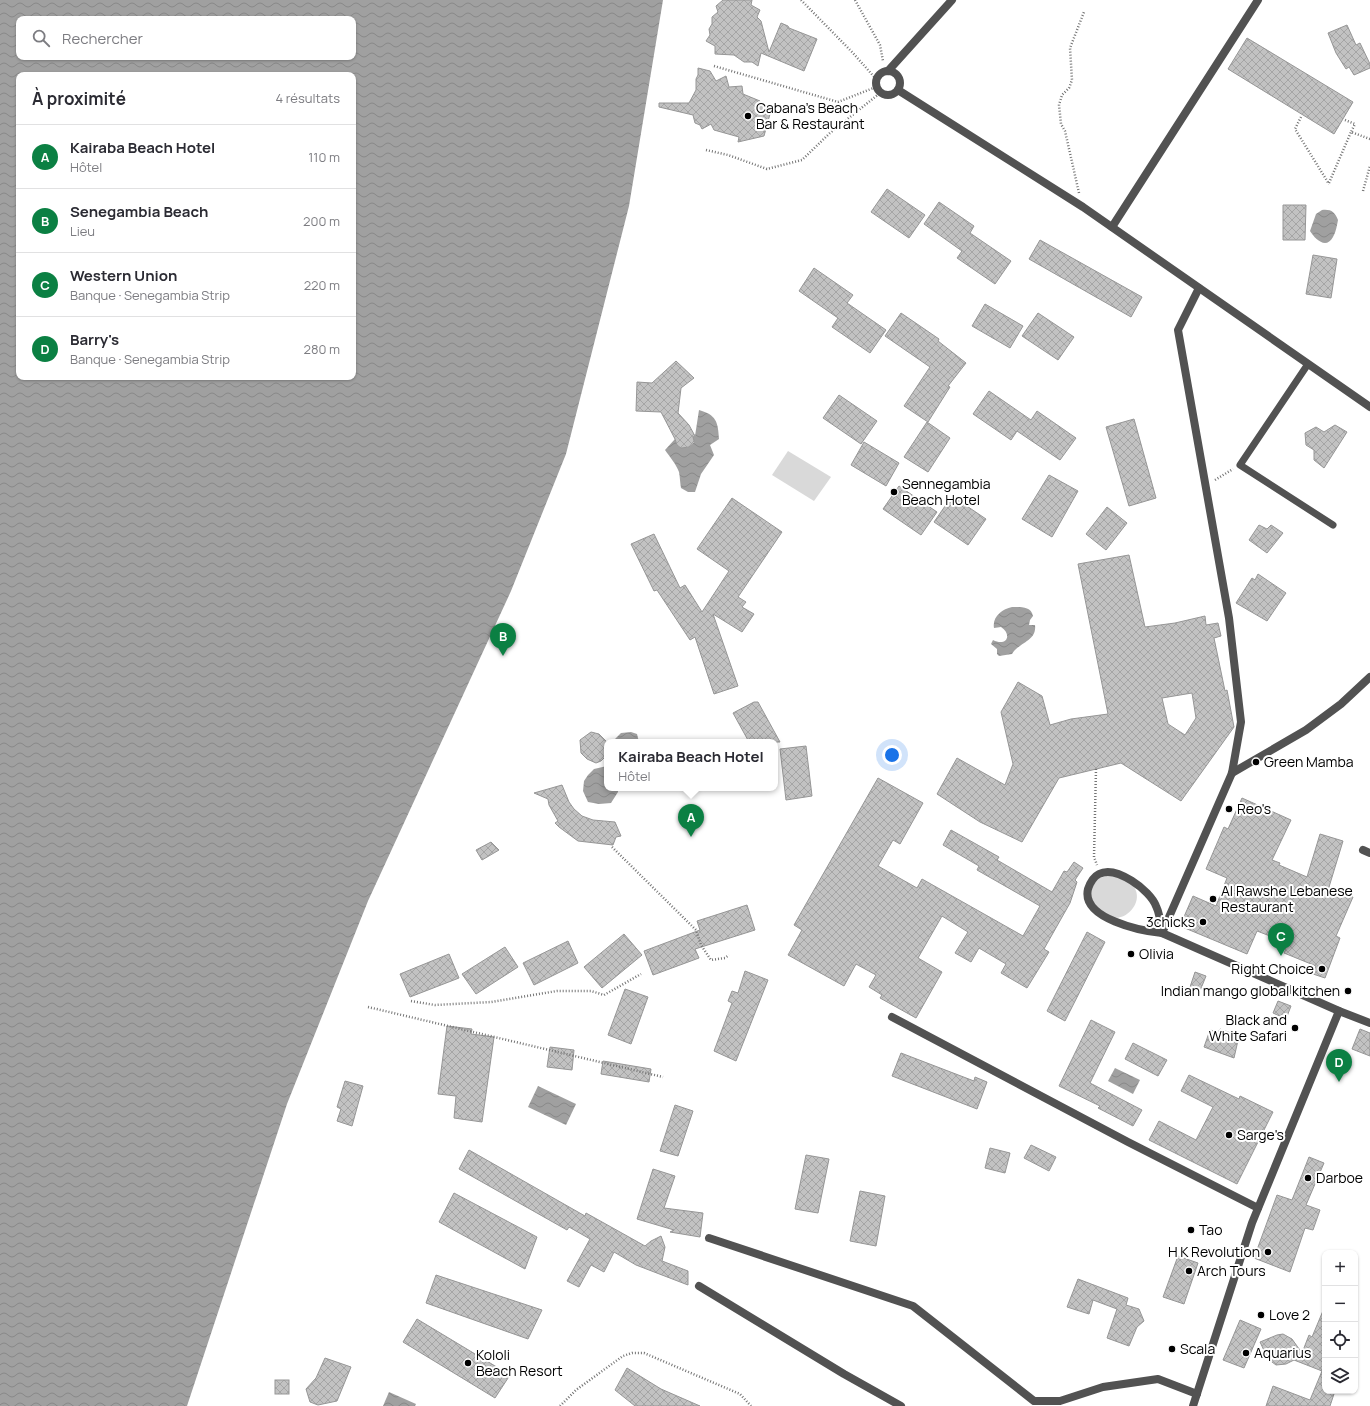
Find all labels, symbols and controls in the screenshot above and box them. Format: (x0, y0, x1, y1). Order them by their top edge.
search box (16, 16, 356, 60)
icon: search (30, 27, 52, 49)
text: Rechercher (62, 28, 143, 49)
text: À proximité (32, 87, 126, 110)
text: 4 résultats (275, 89, 340, 107)
place label: Cabana's Beach Bar & Restaurant (756, 98, 865, 133)
marker: Cabana's Beach Bar & Restaurant (743, 111, 753, 121)
text: Kairaba Beach Hotel (70, 137, 215, 158)
text: A (41, 148, 49, 166)
text: 110 m (308, 148, 340, 166)
text: Hôtel (70, 158, 102, 176)
text: Senegambia Beach (70, 201, 208, 222)
text: B (41, 212, 49, 230)
text: 200 m (303, 212, 340, 230)
text: Lieu (70, 222, 95, 240)
text: Western Union (70, 265, 177, 286)
text: C (40, 276, 50, 294)
text: 220 m (304, 276, 340, 294)
text: Banque · Senegambia Strip (70, 286, 230, 304)
text: Barry's (70, 329, 119, 350)
text: D (40, 340, 50, 358)
text: 280 m (303, 340, 340, 358)
text: Banque · Senegambia Strip (70, 350, 230, 368)
place label: Sennegambia Beach Hotel (902, 474, 991, 509)
marker: Sennegambia Beach Hotel (889, 487, 899, 497)
pin: B (490, 623, 516, 656)
popup (604, 739, 778, 791)
your location (882, 745, 902, 765)
text: Kairaba Beach Hotel (618, 746, 764, 767)
place label: Green Mamba (1264, 752, 1354, 771)
marker: Green Mamba (1251, 757, 1261, 767)
text: Hôtel (618, 767, 651, 785)
place label: Reo's (1237, 799, 1271, 818)
pin: A (678, 804, 704, 837)
marker: Reo's (1224, 804, 1234, 814)
place label: Al Rawshe Lebanese Restaurant (1221, 881, 1353, 916)
marker: Al Rawshe Lebanese Restaurant (1208, 894, 1218, 904)
place label: 3chicks (1146, 912, 1195, 931)
marker: 3chicks (1198, 917, 1208, 927)
pin: C (1268, 923, 1294, 956)
place label: Olivia (1139, 944, 1174, 963)
marker: Olivia (1126, 949, 1136, 959)
place label: Right Choice (1231, 959, 1314, 978)
marker: Right Choice (1317, 964, 1327, 974)
place label: Indian mango global kitchen (1161, 981, 1340, 1000)
marker: Indian mango global kitchen (1343, 986, 1353, 996)
place label: Black and White Safari (1209, 1010, 1287, 1045)
marker: Black and White Safari (1290, 1023, 1300, 1033)
pin: D (1326, 1049, 1352, 1082)
place label: Sarge's (1237, 1125, 1284, 1144)
marker: Sarge's (1224, 1130, 1234, 1140)
place label: Darboe (1316, 1168, 1363, 1187)
marker: Darboe (1303, 1173, 1313, 1183)
place label: Tao (1199, 1220, 1222, 1239)
marker: Tao (1186, 1225, 1196, 1235)
place label: H K Revolution (1168, 1242, 1260, 1261)
marker: H K Revolution (1263, 1247, 1273, 1257)
map controls (1322, 1250, 1358, 1394)
button: + (1322, 1250, 1358, 1286)
place label: Arch Tours (1197, 1261, 1266, 1280)
marker: Arch Tours (1184, 1266, 1194, 1276)
button: − (1322, 1286, 1358, 1322)
place label: Love 2 (1269, 1305, 1310, 1324)
marker: Love 2 (1256, 1310, 1266, 1320)
button: locate (1322, 1322, 1358, 1358)
place label: Scala (1180, 1339, 1215, 1358)
place label: Aquarius (1254, 1343, 1311, 1362)
marker: Scala (1167, 1344, 1177, 1354)
place label: Kololi Beach Resort (476, 1345, 563, 1380)
marker: Aquarius (1241, 1348, 1251, 1358)
marker: Kololi Beach Resort (463, 1358, 473, 1368)
button: layers (1322, 1358, 1358, 1394)

